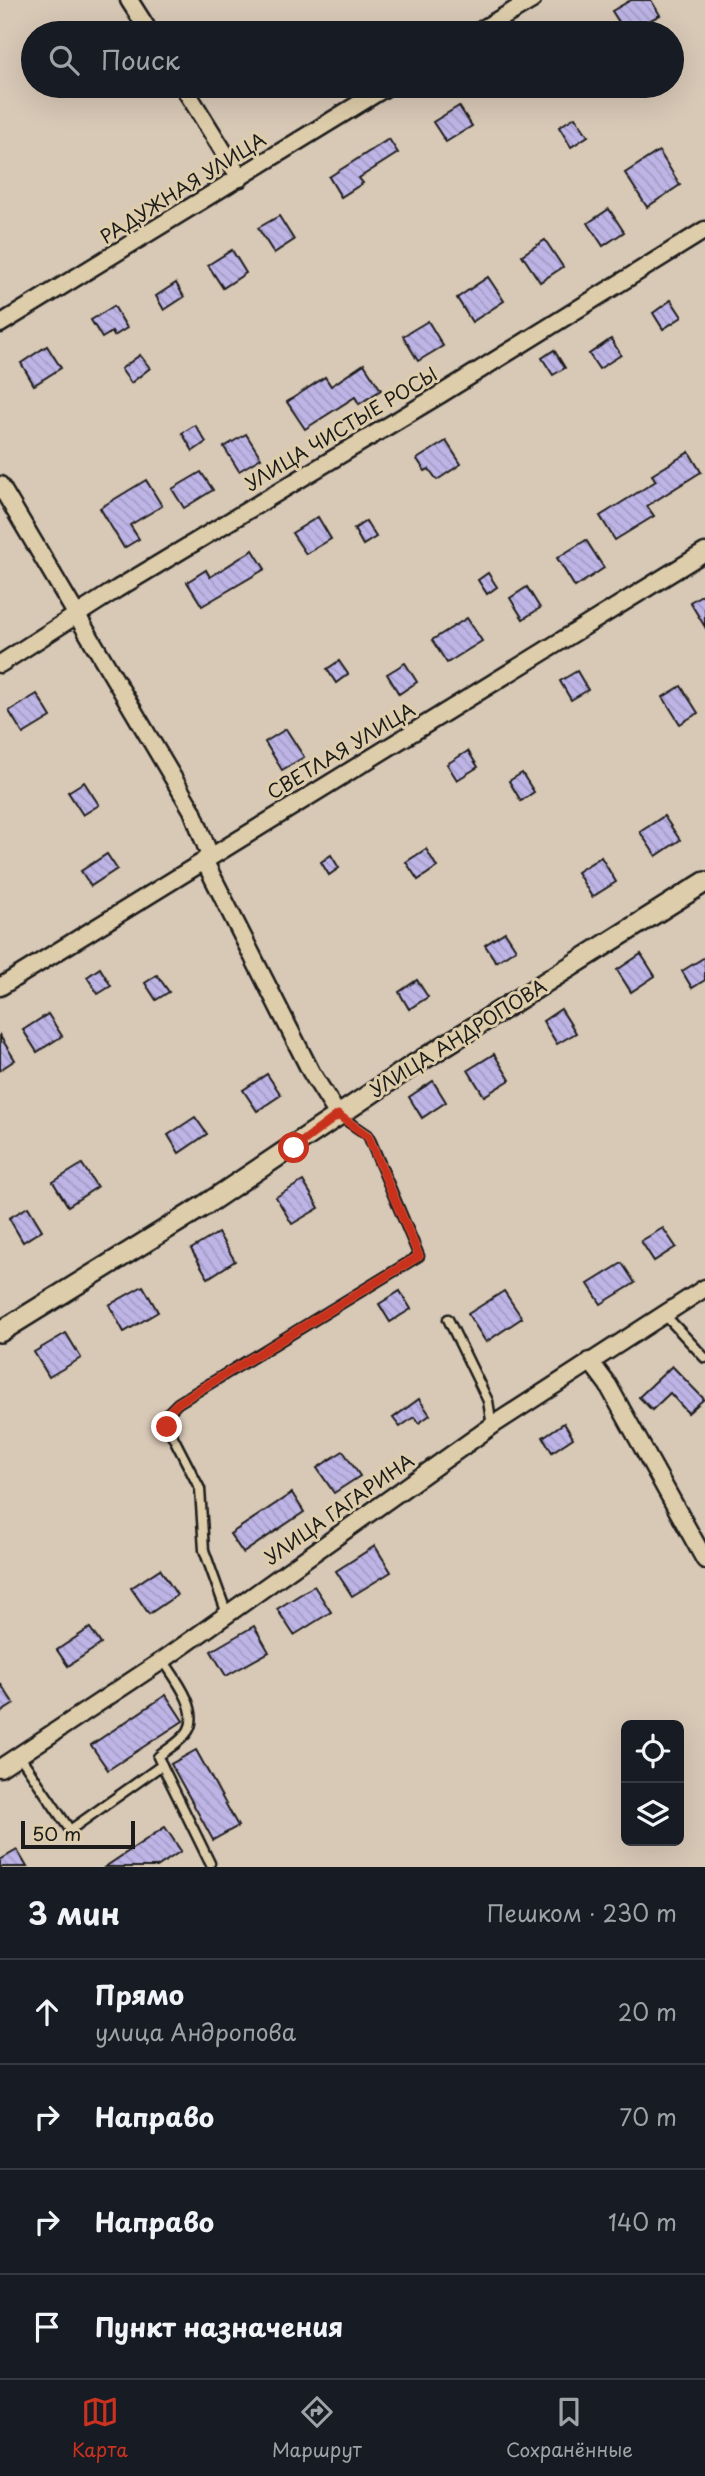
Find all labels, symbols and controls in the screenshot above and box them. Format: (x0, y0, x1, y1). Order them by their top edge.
search box (21, 21, 684, 98)
text: Поиск (101, 40, 180, 79)
icon: search (45, 41, 83, 79)
street label: РАДУЖНАЯ УЛИЦА (94, 125, 271, 250)
street label: УЛИЦА ЧИСТЫЕ РОСЫ (239, 359, 442, 497)
street label: СВЕТЛАЯ УЛИЦА (261, 695, 420, 805)
street label: УЛИЦА АНДРОПОВА (364, 971, 551, 1103)
route start (278, 1132, 309, 1163)
route end (151, 1411, 182, 1442)
street label: УЛИЦА ГАГАРИНА (258, 1446, 419, 1571)
map controls (621, 1720, 684, 1846)
button: locate (621, 1720, 684, 1783)
button: layers (621, 1783, 684, 1846)
scale bar (21, 1818, 135, 1850)
text: 50 m (32, 1819, 81, 1847)
text: 3 мин (28, 1890, 120, 1935)
text: Пешком · 230 m (487, 1895, 677, 1930)
text: Прямо (95, 1975, 184, 2014)
icon: ahead (28, 1993, 66, 2031)
text: 20 m (618, 1994, 677, 2029)
text: улица Андропова (95, 2014, 296, 2049)
text: Направо (95, 2097, 214, 2136)
icon: right (28, 2098, 66, 2136)
text: 70 m (619, 2099, 677, 2134)
text: Направо (95, 2202, 214, 2241)
icon: right (28, 2203, 66, 2241)
text: 140 m (608, 2204, 677, 2239)
text: Пункт назначения (95, 2307, 343, 2346)
icon: arrive (28, 2308, 66, 2346)
tab: Карта (72, 2393, 128, 2463)
tab: Маршрут (272, 2393, 362, 2463)
tab: Сохранённые (506, 2393, 633, 2463)

